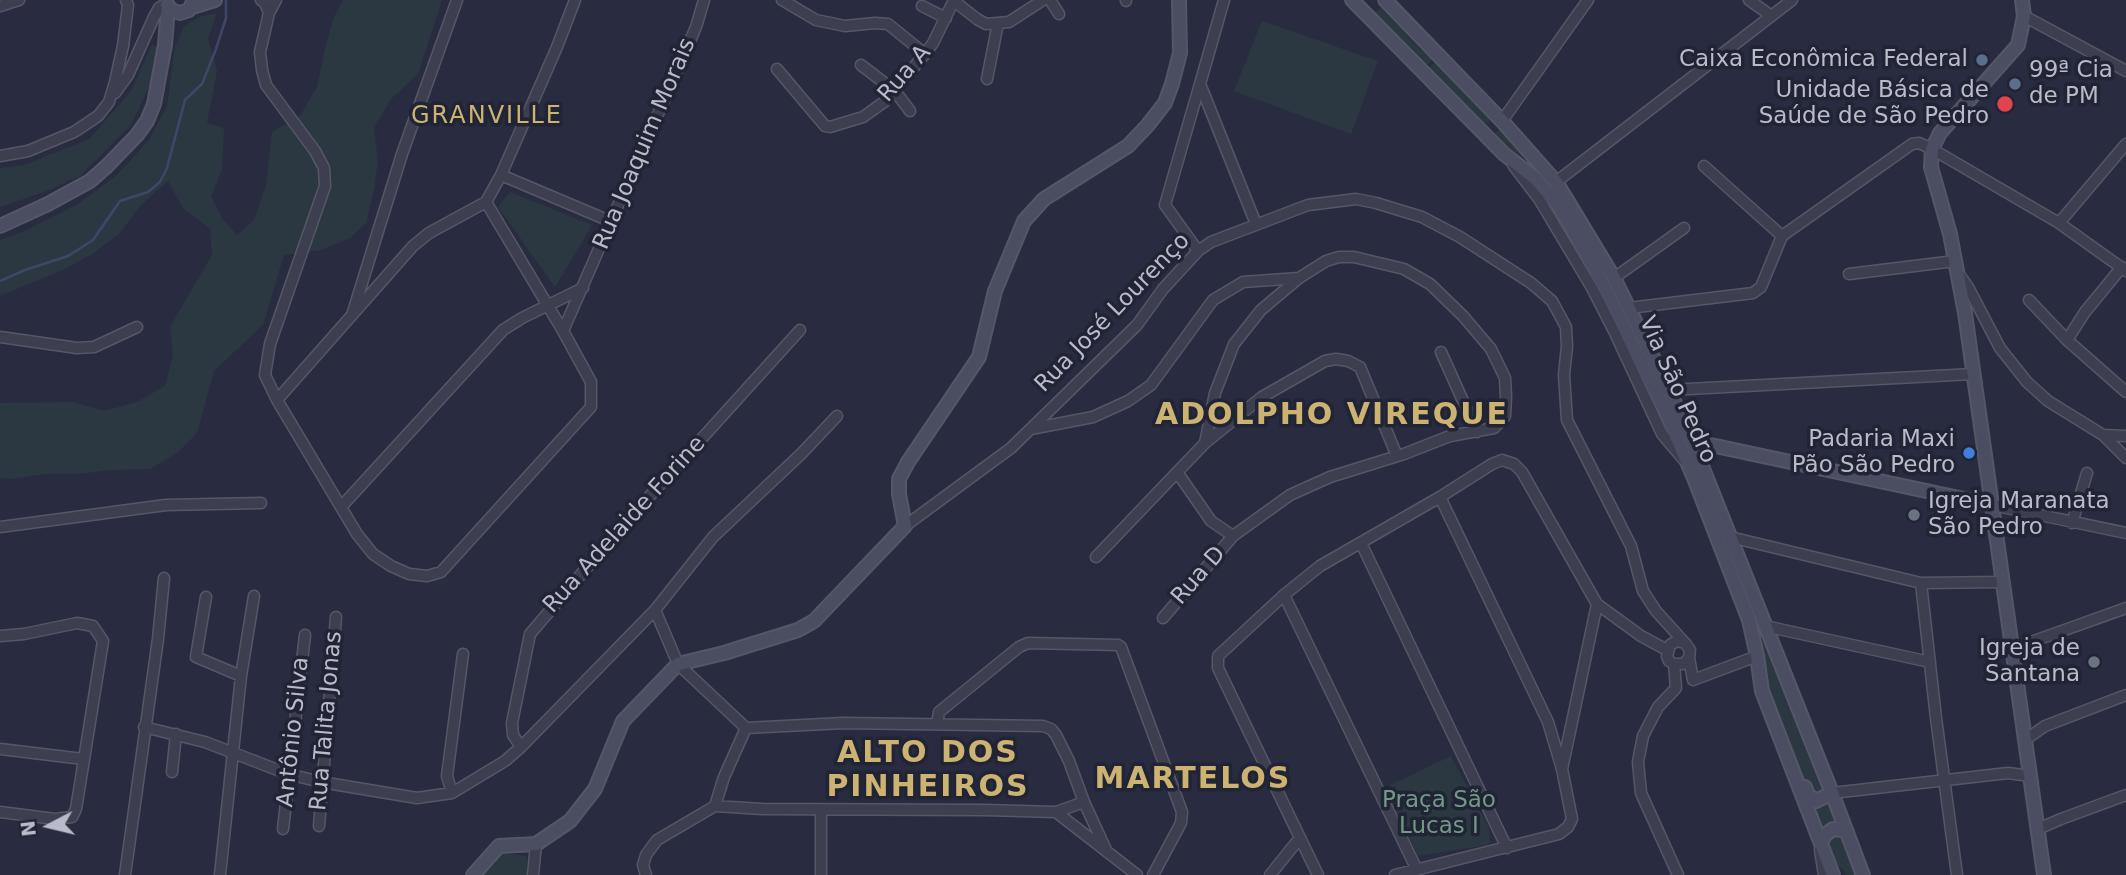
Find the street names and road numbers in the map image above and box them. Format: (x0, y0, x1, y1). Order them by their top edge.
street label: Rua Joaquim Morais (588, 34, 702, 254)
street label: Rua A (873, 40, 937, 108)
street label: Rua José Lourenço (1030, 228, 1196, 398)
street label: Via São Pedro (1632, 312, 1722, 468)
street label: Rua Adelaide Forine (538, 431, 712, 619)
street label: Rua D (1166, 541, 1232, 611)
street label: Rua Talita Jonas (305, 630, 349, 812)
street label: Antônio Silva (272, 656, 316, 808)

